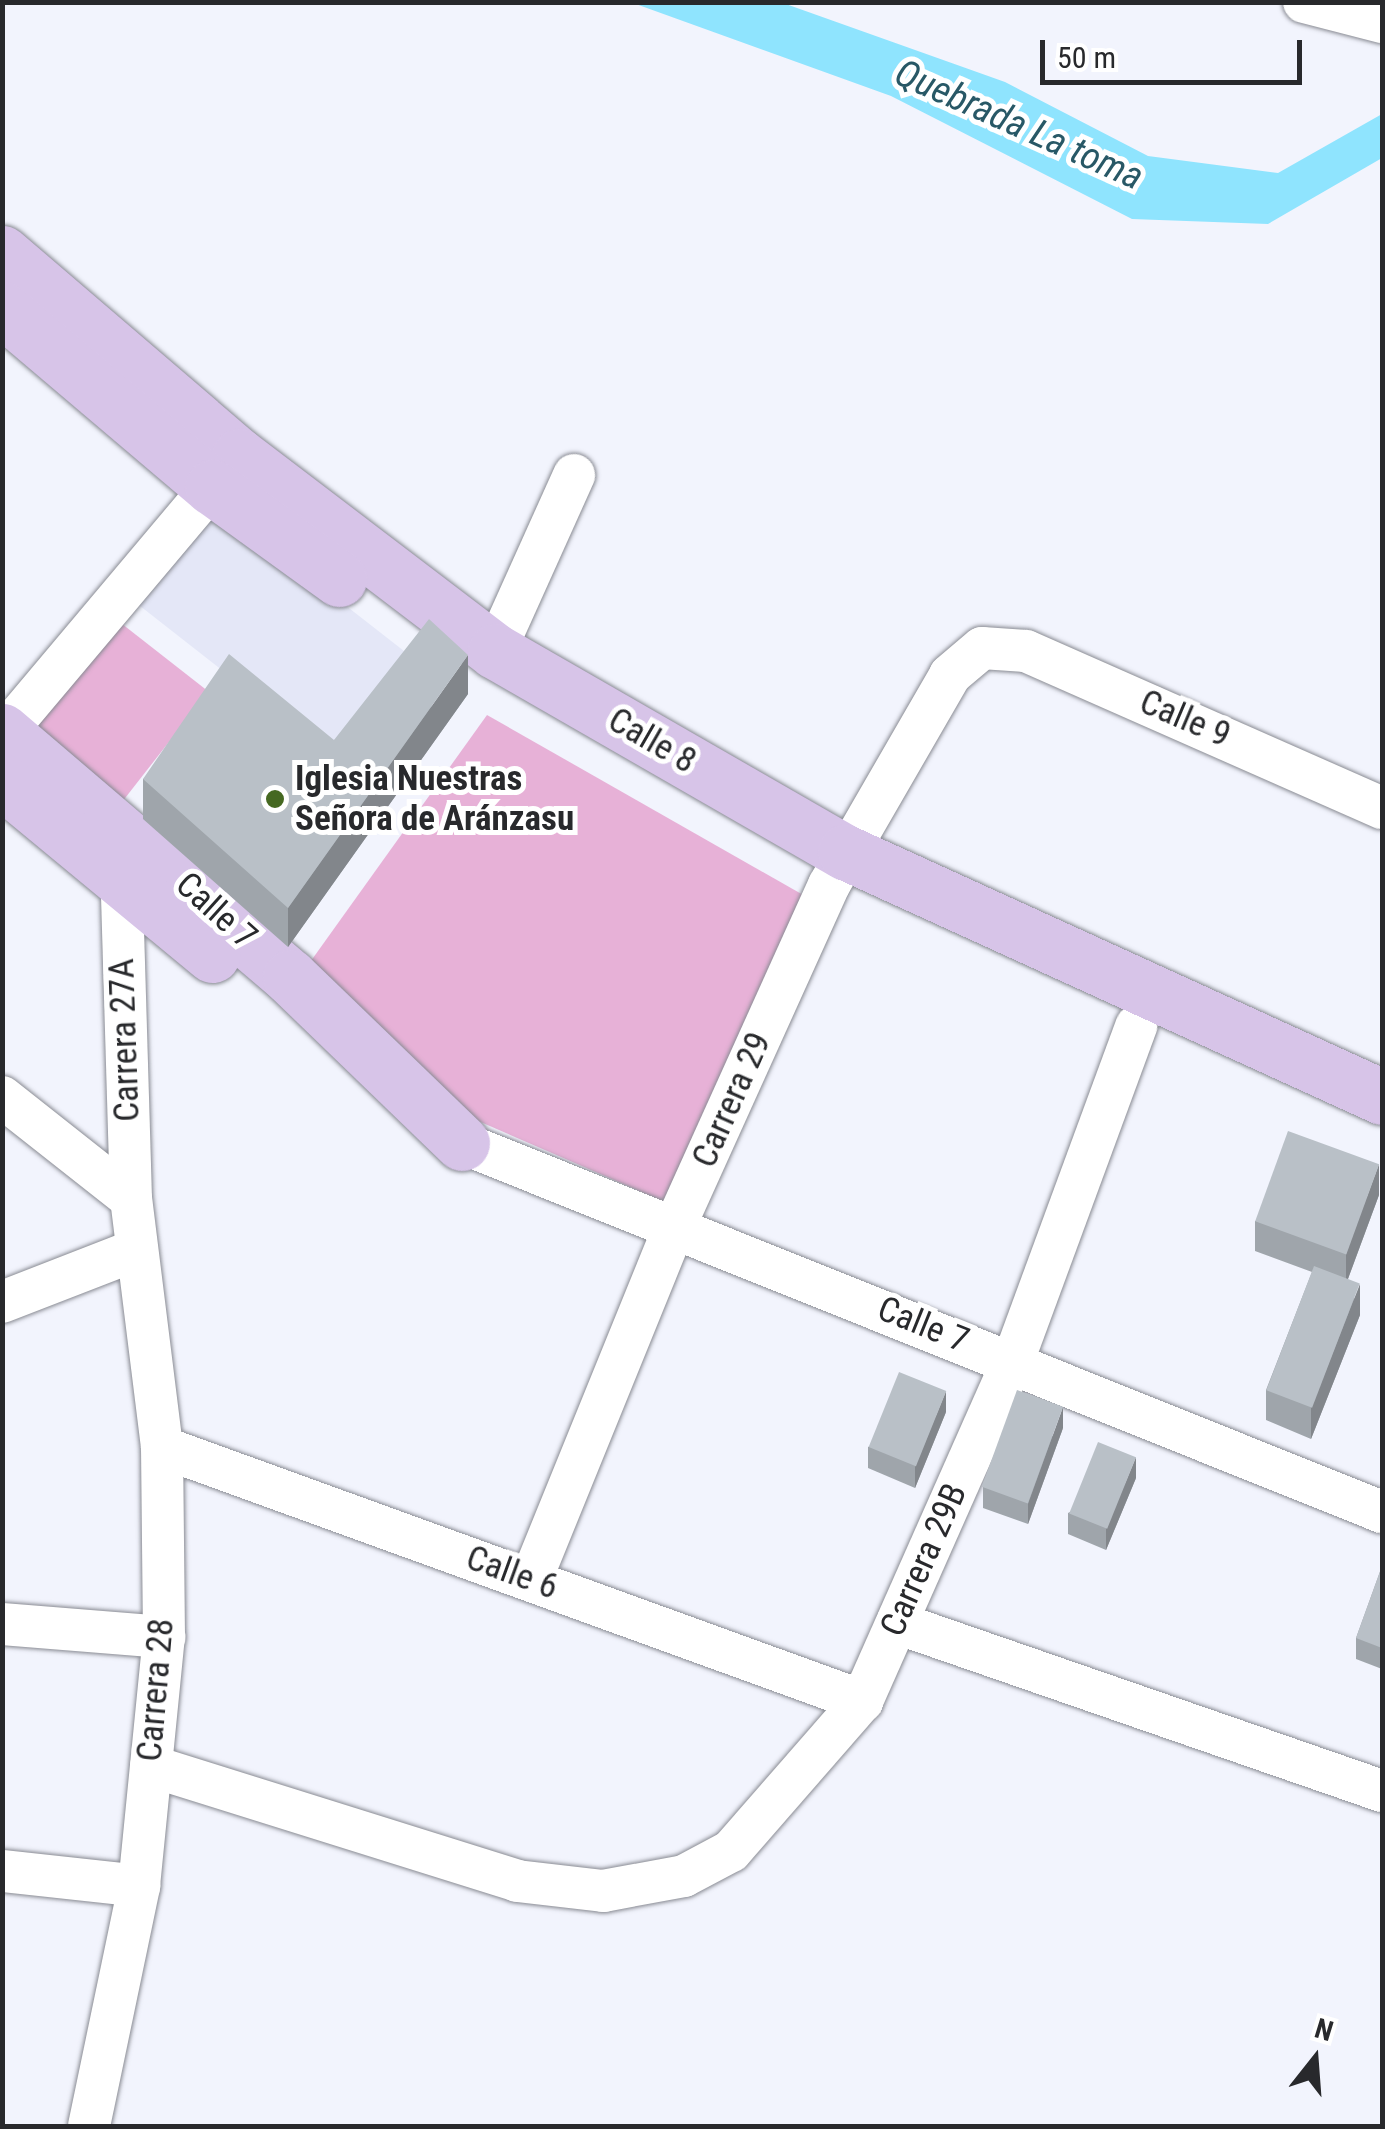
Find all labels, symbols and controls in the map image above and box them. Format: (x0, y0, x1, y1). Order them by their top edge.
scale bar (1045, 20, 1308, 82)
text: 50 m (1057, 40, 1116, 75)
water label: Quebrada La toma (888, 50, 1150, 200)
street label: Calle 9 (1133, 681, 1237, 757)
street label: Calle 8 (601, 699, 703, 783)
place label: Iglesia Nuestras Señora de Aránzasu (295, 758, 574, 840)
marker: Iglesia Nuestras Señora de Aránzasu (264, 788, 286, 810)
street label: Calle 7 (167, 864, 265, 958)
street label: Carrera 27A (101, 958, 149, 1122)
street label: Carrera 29 (684, 1026, 780, 1174)
street label: Calle 7 (871, 1288, 975, 1362)
street label: Carrera 29B (872, 1477, 976, 1643)
street label: Calle 6 (460, 1537, 564, 1609)
street label: Carrera 28 (129, 1617, 183, 1763)
north arrow (1265, 2009, 1365, 2109)
text: N (1311, 2012, 1337, 2048)

